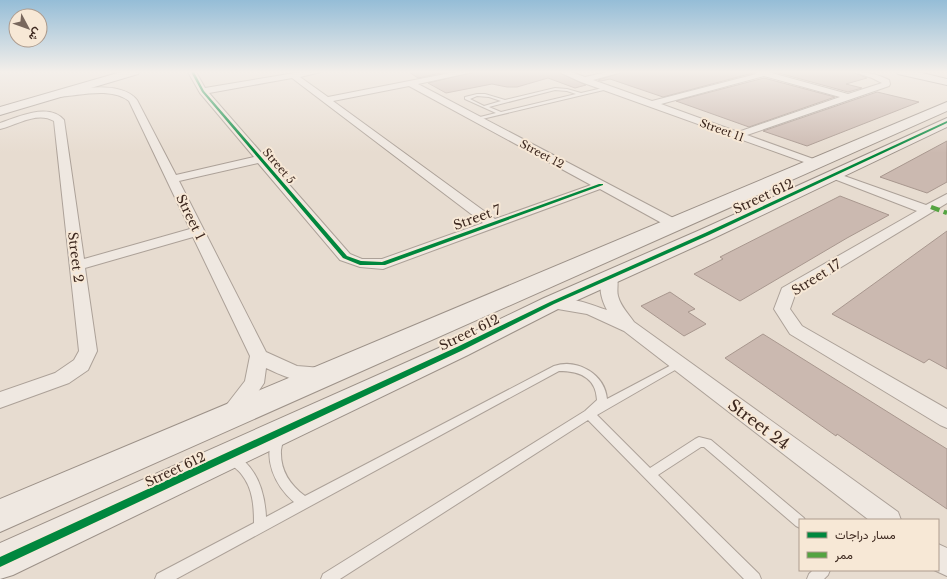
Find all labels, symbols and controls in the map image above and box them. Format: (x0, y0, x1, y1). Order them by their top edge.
north arrow (8, 8, 48, 48)
text: ش (26, 25, 45, 44)
street label: Street 11 (698, 116, 746, 144)
street label: Street 12 (518, 137, 567, 172)
street label: Street 5 (260, 145, 298, 187)
street label: Street 612 (730, 175, 796, 218)
street label: Street 1 (172, 192, 209, 243)
street label: Street 7 (451, 201, 504, 234)
street label: Street 2 (64, 231, 87, 283)
street label: Street 17 (788, 255, 845, 299)
street label: Street 612 (436, 311, 502, 354)
street label: Street 24 (724, 394, 794, 454)
street label: Street 612 (142, 448, 208, 491)
legend (799, 519, 939, 571)
text: مسار دراجات (835, 527, 896, 543)
text: ممر (834, 547, 853, 563)

